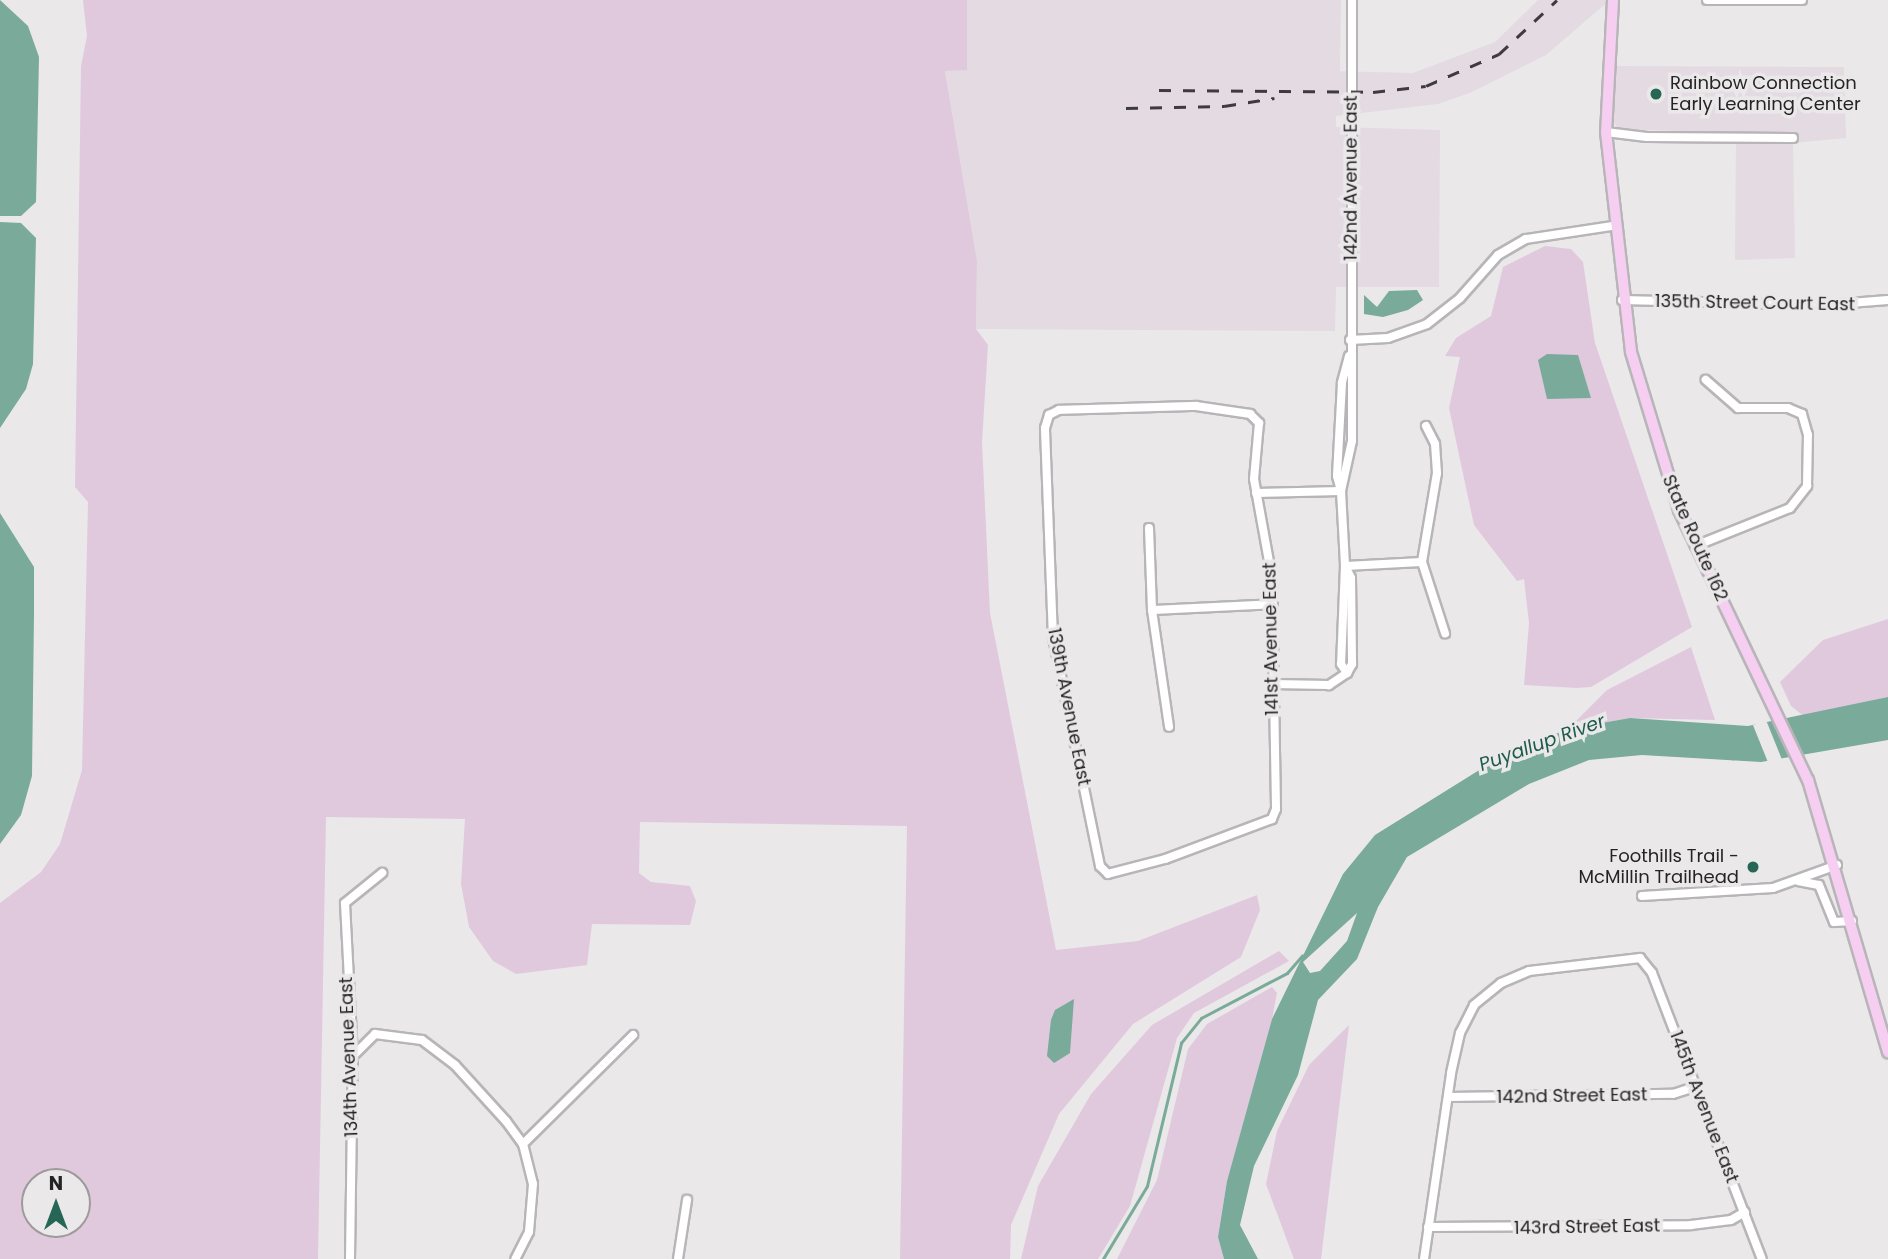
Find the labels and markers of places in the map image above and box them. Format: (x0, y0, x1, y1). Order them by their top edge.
place label: Rainbow Connection Early Learning Center (1670, 73, 1861, 116)
marker: Rainbow Connection Early Learning Center (1648, 86, 1664, 102)
place label: Foothills Trail - McMillin Trailhead (1579, 846, 1739, 888)
marker: Foothills Trail - McMillin Trailhead (1745, 859, 1761, 875)

